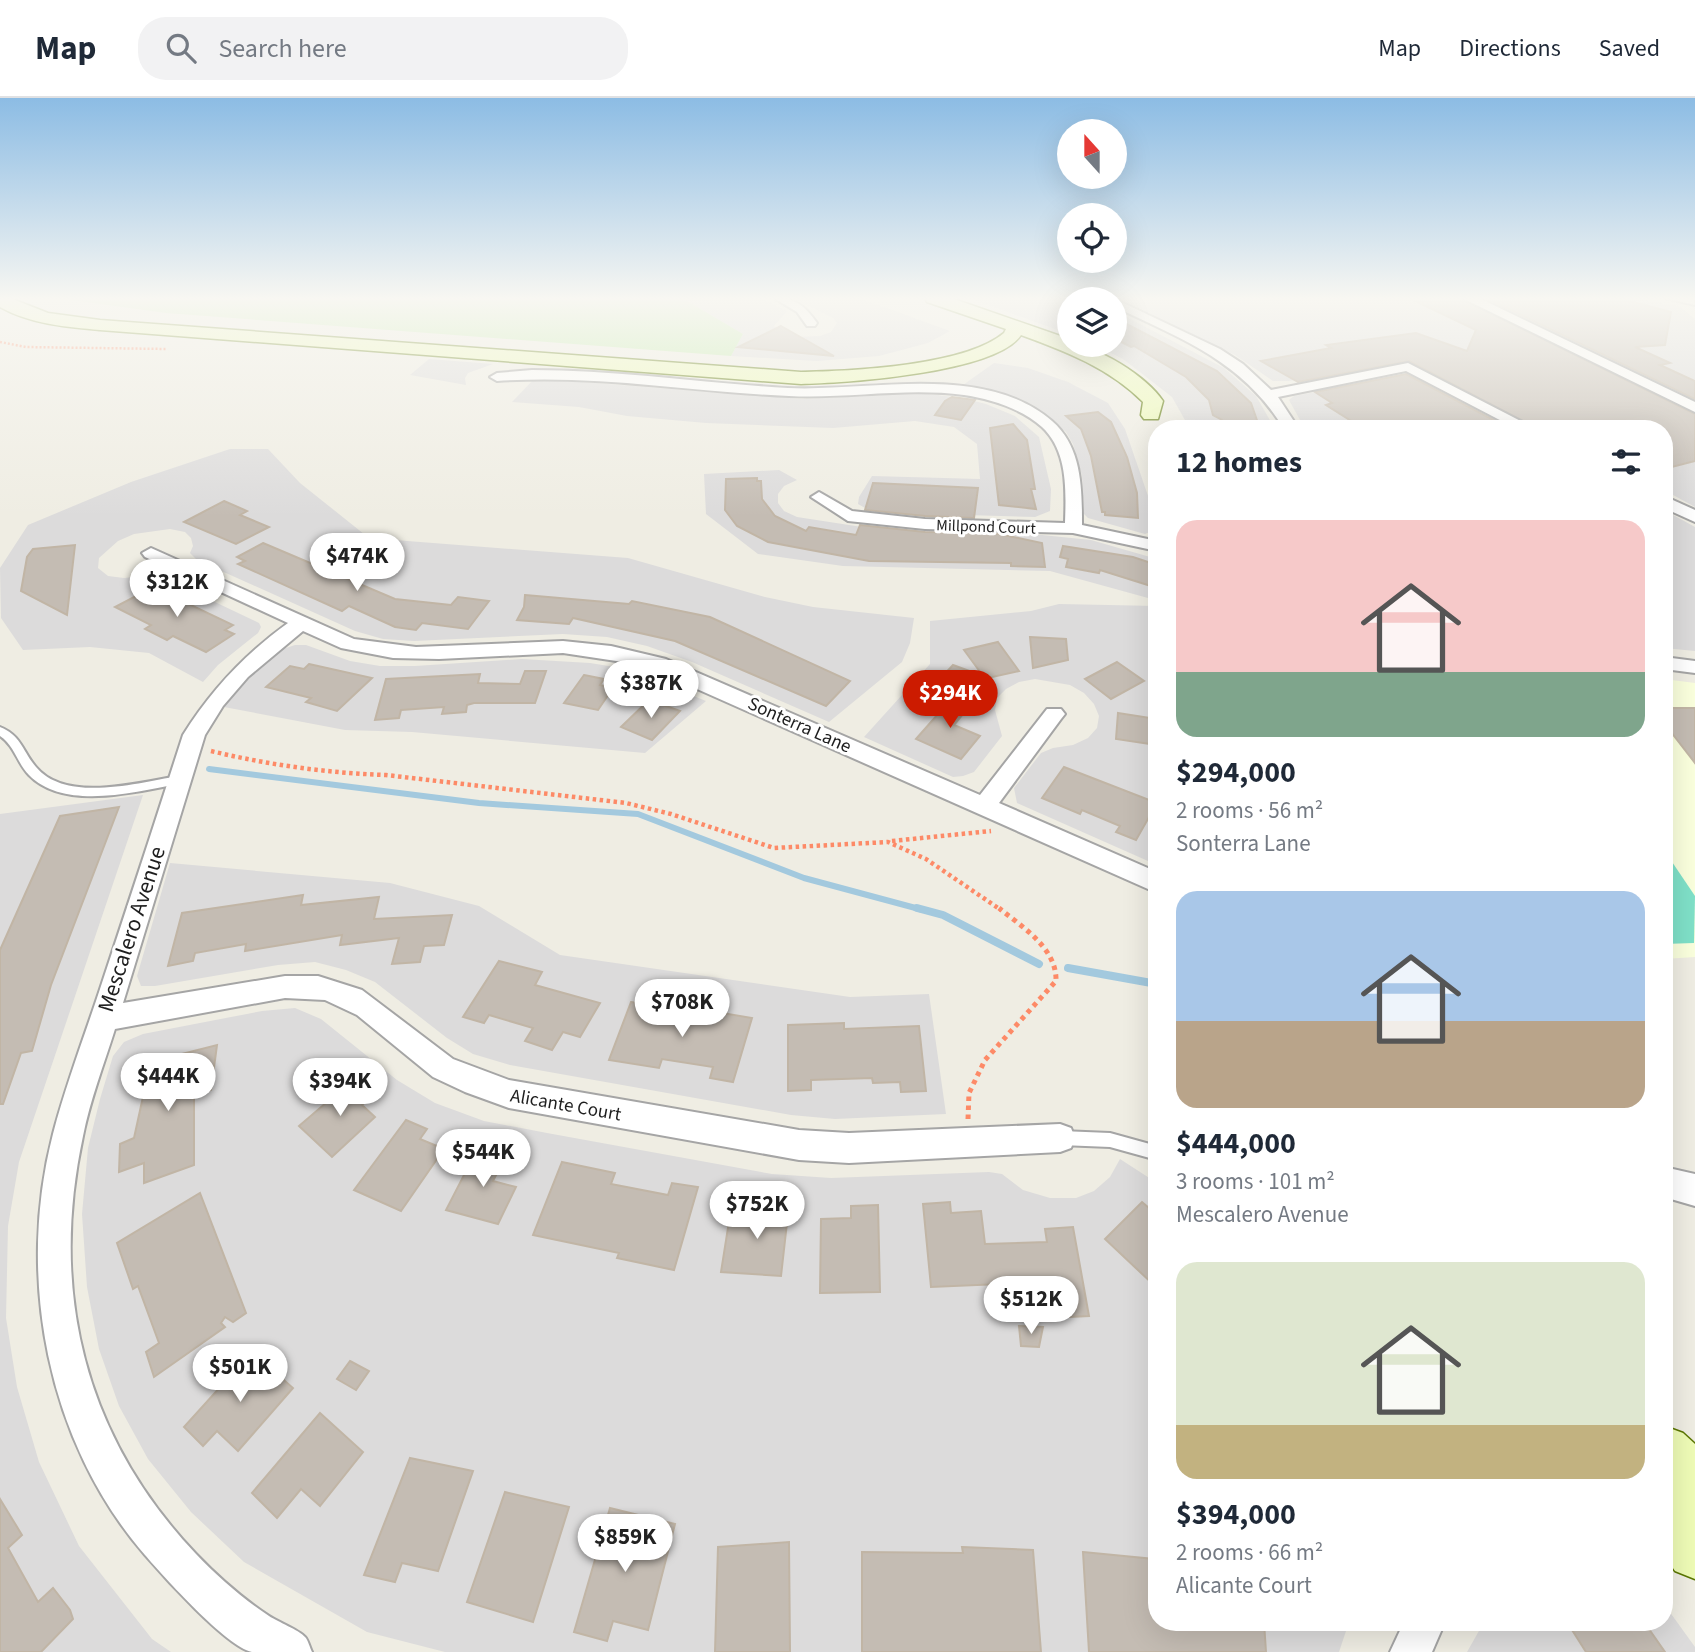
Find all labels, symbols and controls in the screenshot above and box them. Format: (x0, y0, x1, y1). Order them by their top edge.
search box (138, 17, 628, 80)
text: Map (35, 25, 96, 72)
icon: search (162, 29, 200, 67)
text: Search here (218, 30, 347, 67)
text: Map (1378, 31, 1421, 66)
text: Directions (1459, 31, 1561, 66)
text: Saved (1599, 31, 1660, 66)
north arrow (1057, 119, 1127, 189)
map controls (1057, 119, 1127, 357)
button: locate (1057, 203, 1127, 273)
button: layers (1057, 287, 1127, 357)
text: 12 homes (1176, 441, 1302, 484)
icon: filters (1607, 443, 1645, 481)
street label: Millpond Court (936, 514, 1037, 540)
pin: $474K (308, 533, 406, 593)
text: $474K (326, 539, 388, 572)
pin: $312K (128, 560, 226, 619)
text: $312K (146, 565, 208, 598)
icon: home (1348, 565, 1474, 691)
pin: $387K (602, 660, 700, 720)
text: $387K (620, 666, 682, 699)
pin: $294K (901, 670, 999, 730)
text: $294K (919, 676, 981, 709)
street label: Sonterra Lane (743, 690, 856, 760)
text: $294,000 (1176, 751, 1296, 794)
text: 2 rooms · 56 m² (1176, 794, 1323, 827)
text: Sonterra Lane (1176, 827, 1311, 860)
street label: Mescalero Avenue (89, 842, 174, 1016)
icon: home (1348, 936, 1474, 1062)
pin: $708K (633, 979, 731, 1039)
text: $708K (651, 985, 713, 1018)
pin: $444K (119, 1054, 217, 1113)
pin: $394K (291, 1058, 389, 1118)
text: $444K (137, 1059, 199, 1092)
text: $394K (309, 1064, 371, 1097)
street label: Alicante Court (508, 1082, 624, 1129)
text: $444,000 (1176, 1122, 1296, 1165)
pin: $544K (434, 1130, 532, 1189)
text: $544K (452, 1135, 514, 1168)
text: 3 rooms · 101 m² (1176, 1165, 1335, 1198)
pin: $752K (708, 1182, 806, 1241)
text: $752K (726, 1187, 788, 1220)
text: Mescalero Avenue (1176, 1198, 1349, 1231)
pin: $512K (982, 1276, 1080, 1336)
text: $512K (1000, 1282, 1062, 1315)
icon: home (1348, 1307, 1474, 1433)
pin: $501K (191, 1344, 289, 1404)
text: $501K (209, 1350, 271, 1383)
text: $394,000 (1176, 1493, 1296, 1536)
pin: $859K (576, 1514, 674, 1574)
text: $859K (594, 1520, 656, 1553)
text: 2 rooms · 66 m² (1176, 1536, 1323, 1569)
text: Alicante Court (1176, 1569, 1312, 1602)

